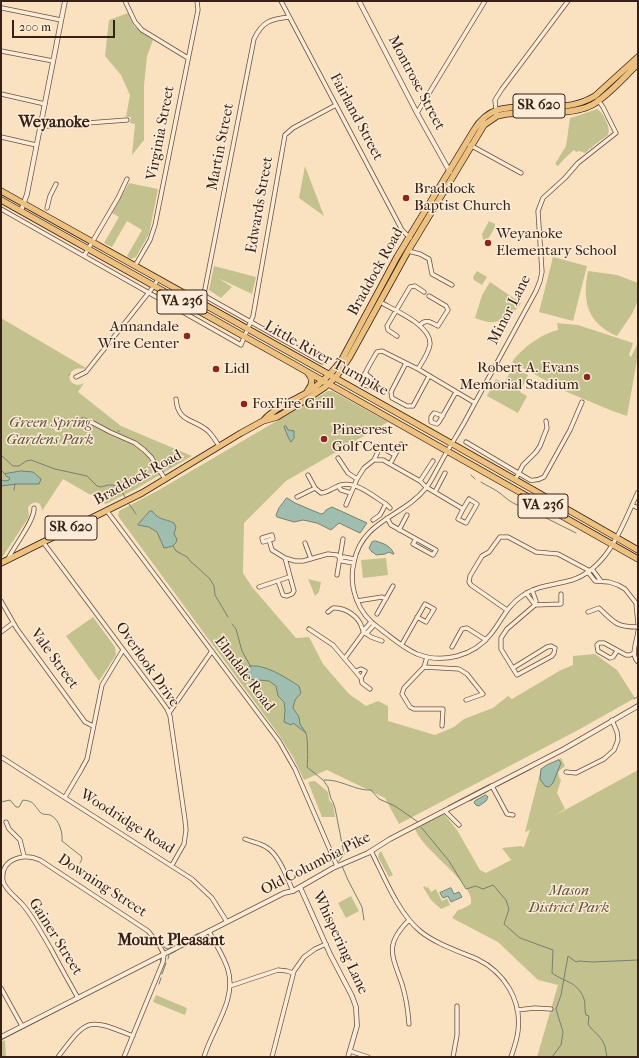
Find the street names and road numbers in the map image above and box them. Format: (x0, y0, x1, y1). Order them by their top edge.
street label: Montrose Street (383, 33, 449, 133)
street label: Fairland Street (325, 70, 387, 164)
street label: Virginia Street (143, 84, 179, 182)
road number: SR 620 (513, 94, 565, 118)
street label: Martin Street (204, 102, 238, 192)
street label: Edwards Street (243, 155, 277, 255)
street label: Braddock Road (344, 225, 408, 319)
street label: Minor Lane (485, 272, 535, 348)
road number: VA 236 (157, 290, 207, 314)
street label: Little River Turnpike (261, 317, 391, 401)
street label: Braddock Road (91, 446, 185, 510)
road number: VA 236 (518, 494, 568, 518)
road number: SR 620 (45, 516, 97, 540)
street label: Overlook Drive (111, 619, 183, 711)
street label: Vale Street (26, 625, 82, 693)
street label: Elmdale Road (210, 633, 278, 715)
street label: Woodridge Road (76, 786, 178, 858)
street label: Old Columbia Pike (258, 829, 374, 899)
street label: Downing Street (54, 851, 150, 921)
street label: Whispering Lane (308, 889, 372, 997)
street label: Gainer Street (24, 895, 86, 979)

